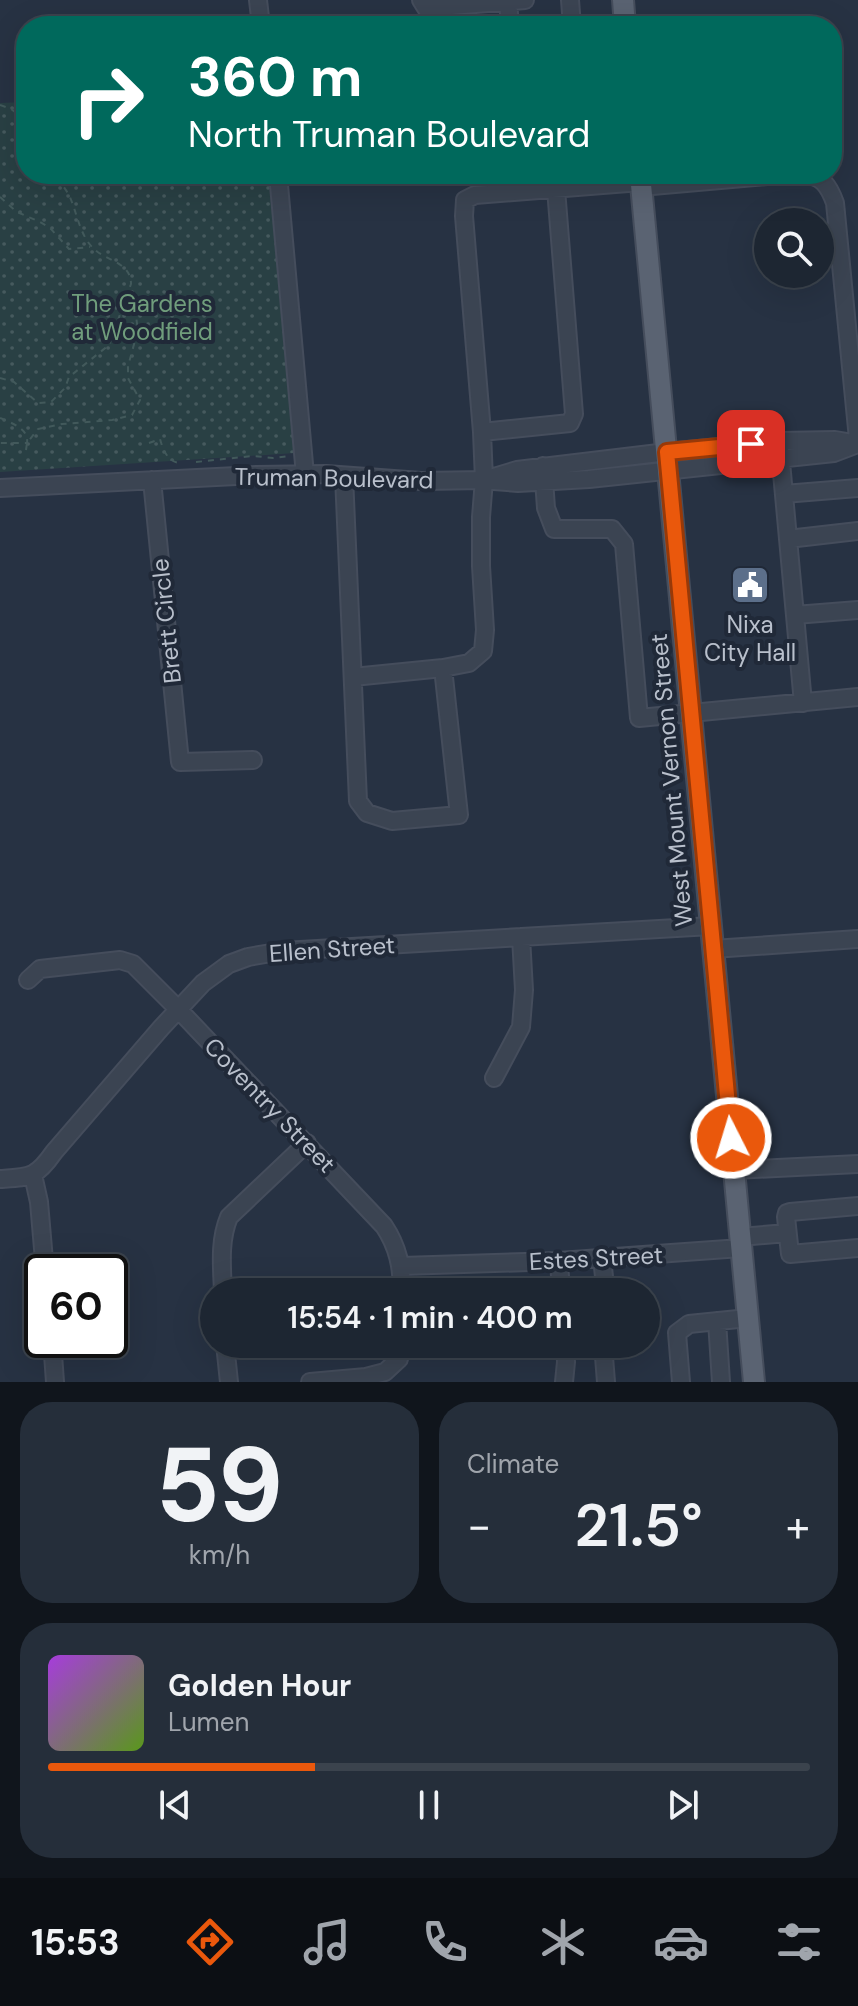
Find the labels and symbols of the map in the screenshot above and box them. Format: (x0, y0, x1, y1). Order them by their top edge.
park label: The Gardens at Woodfield (71, 288, 213, 347)
pin (717, 410, 785, 478)
street label: Truman Boulevard (234, 461, 434, 495)
street label: Brett Circle (144, 557, 188, 685)
public building icon: Nixa City Hall (729, 564, 771, 606)
place label: Nixa City Hall (704, 609, 796, 668)
street label: West Mount Vernon Street (643, 632, 699, 928)
street label: Ellen Street (268, 929, 396, 969)
street label: Coventry Street (198, 1031, 342, 1179)
position arrow (689, 1096, 773, 1180)
street label: Estes Street (528, 1239, 664, 1277)
speed limit sign: 60 (24, 1254, 128, 1358)

